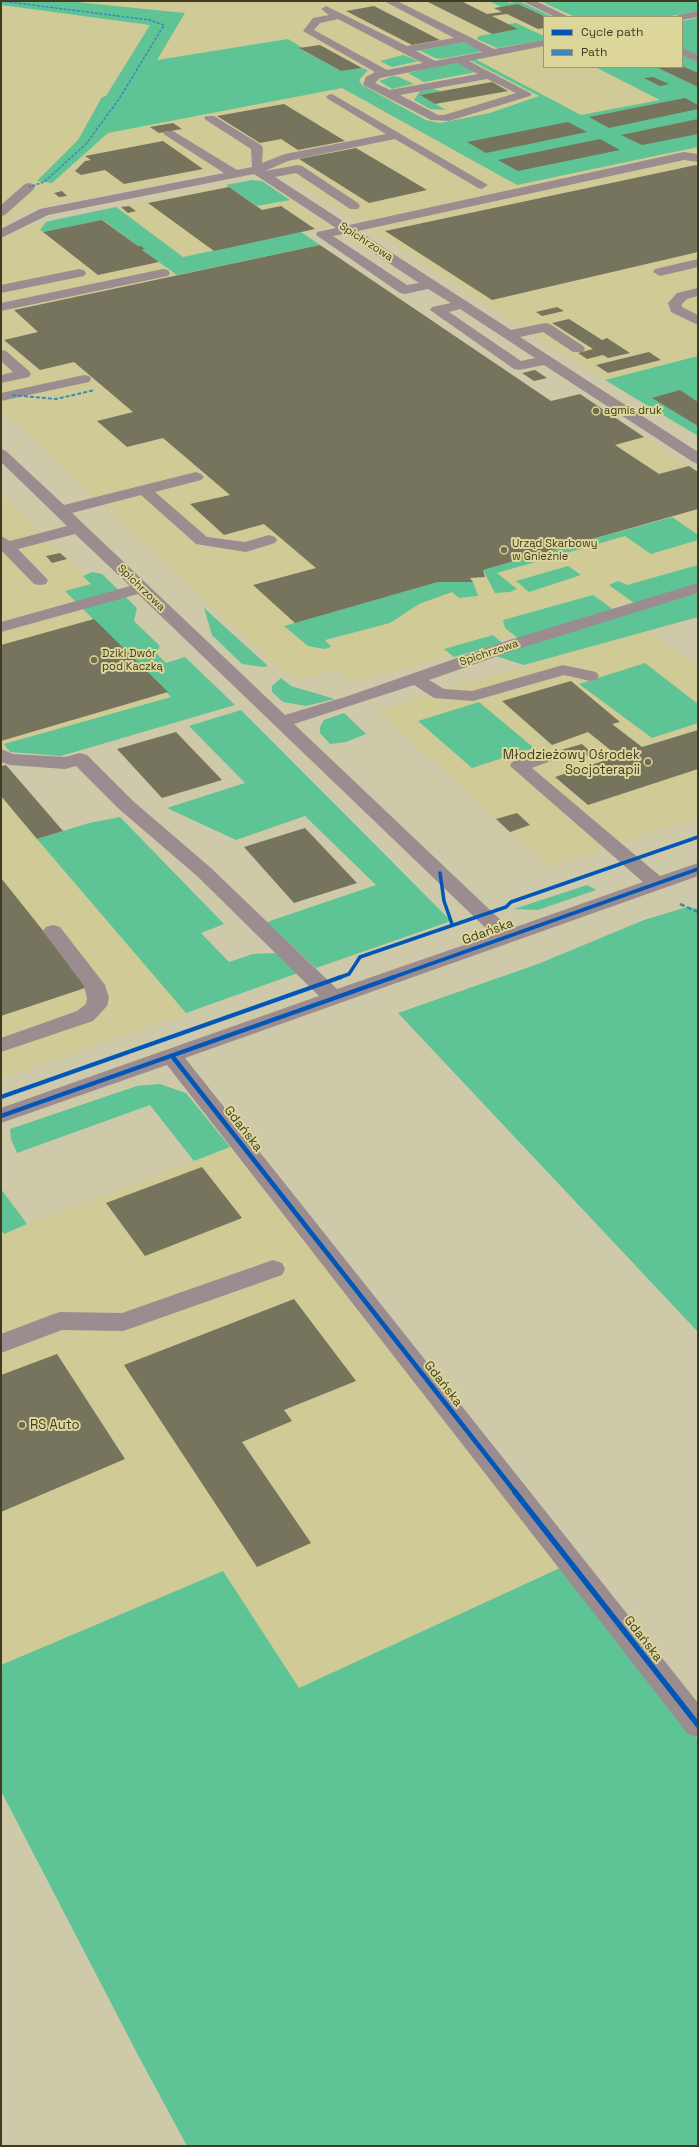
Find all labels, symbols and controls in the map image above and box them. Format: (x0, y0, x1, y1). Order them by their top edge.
legend (543, 16, 683, 68)
text: Cycle path (581, 24, 643, 40)
text: Path (581, 44, 607, 60)
street label: Spichrzowa (337, 220, 395, 264)
place label: agmis druk (604, 404, 662, 418)
marker: agmis druk (591, 406, 601, 416)
place label: Urząd Skarbowy w Gnieźnie (512, 537, 598, 563)
marker: Urząd Skarbowy w Gnieźnie (499, 545, 509, 555)
street label: Spichrzowa (114, 562, 168, 614)
street label: Spichrzowa (458, 637, 520, 669)
place label: Dziki Dwór pod Kaczką (102, 647, 163, 673)
marker: Dziki Dwór pod Kaczką (89, 655, 99, 665)
place label: Młodzieżowy Ośrodek Socjoterapii (503, 747, 640, 778)
marker: Młodzieżowy Ośrodek Socjoterapii (643, 757, 653, 767)
street label: Gdańska (460, 916, 516, 948)
street label: Gdańska (220, 1103, 266, 1155)
street label: Gdańska (420, 1358, 466, 1410)
place label: RS Auto (30, 1417, 79, 1433)
marker: RS Auto (17, 1420, 27, 1430)
street label: Gdańska (620, 1613, 666, 1665)

